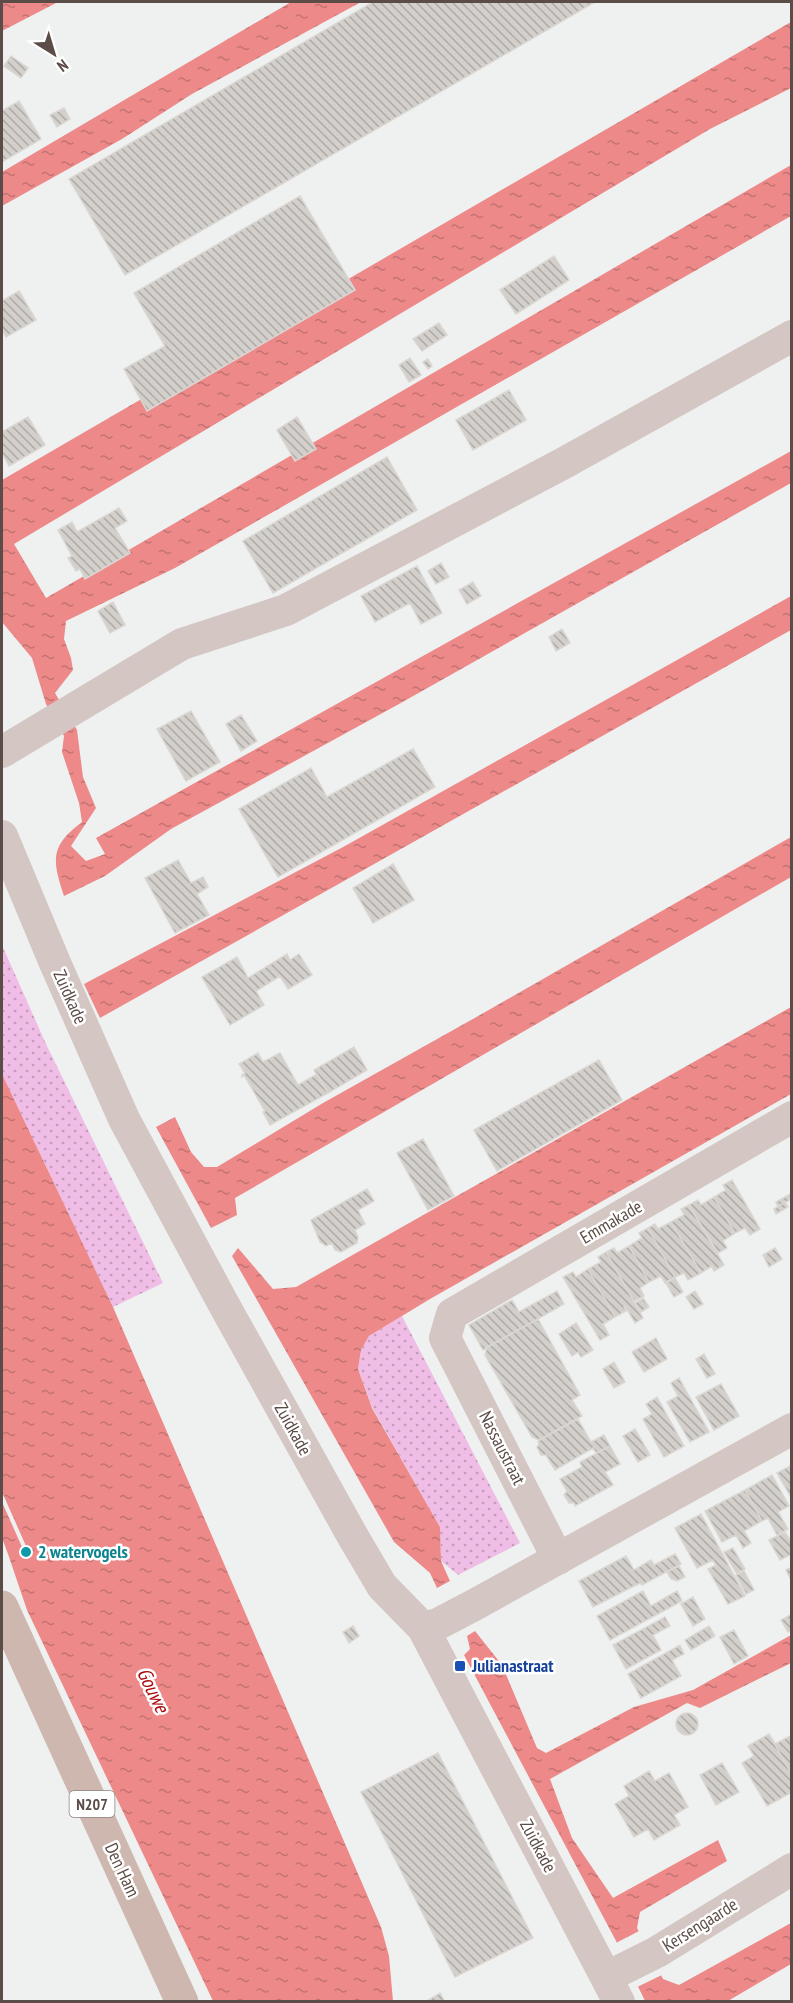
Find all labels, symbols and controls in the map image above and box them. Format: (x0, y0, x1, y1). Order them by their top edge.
north arrow (24, 24, 84, 84)
text: N (54, 55, 72, 77)
street label: Zuidkade (48, 966, 92, 1027)
street label: Emmakade (576, 1195, 646, 1248)
street label: Zuidkade (270, 1398, 317, 1459)
street label: Nassaustraat (474, 1407, 531, 1488)
place label: 2 watervogels (38, 1540, 128, 1563)
marker: 2 watervogels (19, 1545, 33, 1559)
place label: Julianastraat (471, 1654, 554, 1677)
marker: Julianastraat (453, 1659, 467, 1673)
water label: Gouwe (131, 1663, 176, 1718)
road number: N207 (70, 1791, 115, 1817)
street label: Zuidkade (515, 1815, 562, 1876)
street label: Den Ham (100, 1839, 145, 1901)
street label: Kersengaarde (658, 1892, 742, 1957)

